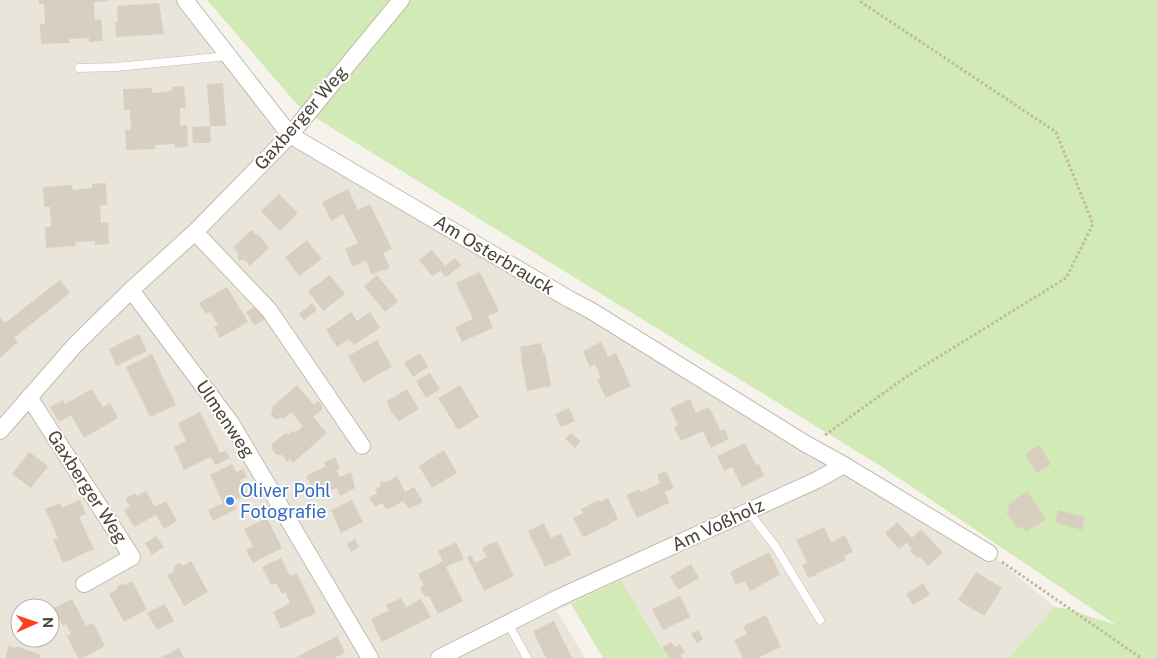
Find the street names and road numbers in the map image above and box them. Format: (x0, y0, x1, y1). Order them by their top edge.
street label: Gaxberger Weg (250, 62, 351, 174)
street label: Am Osterbrauck (430, 210, 558, 299)
street label: Ulmenweg (192, 376, 259, 461)
street label: Gaxberger Weg (43, 426, 132, 547)
street label: Am Voßholz (668, 494, 767, 555)

